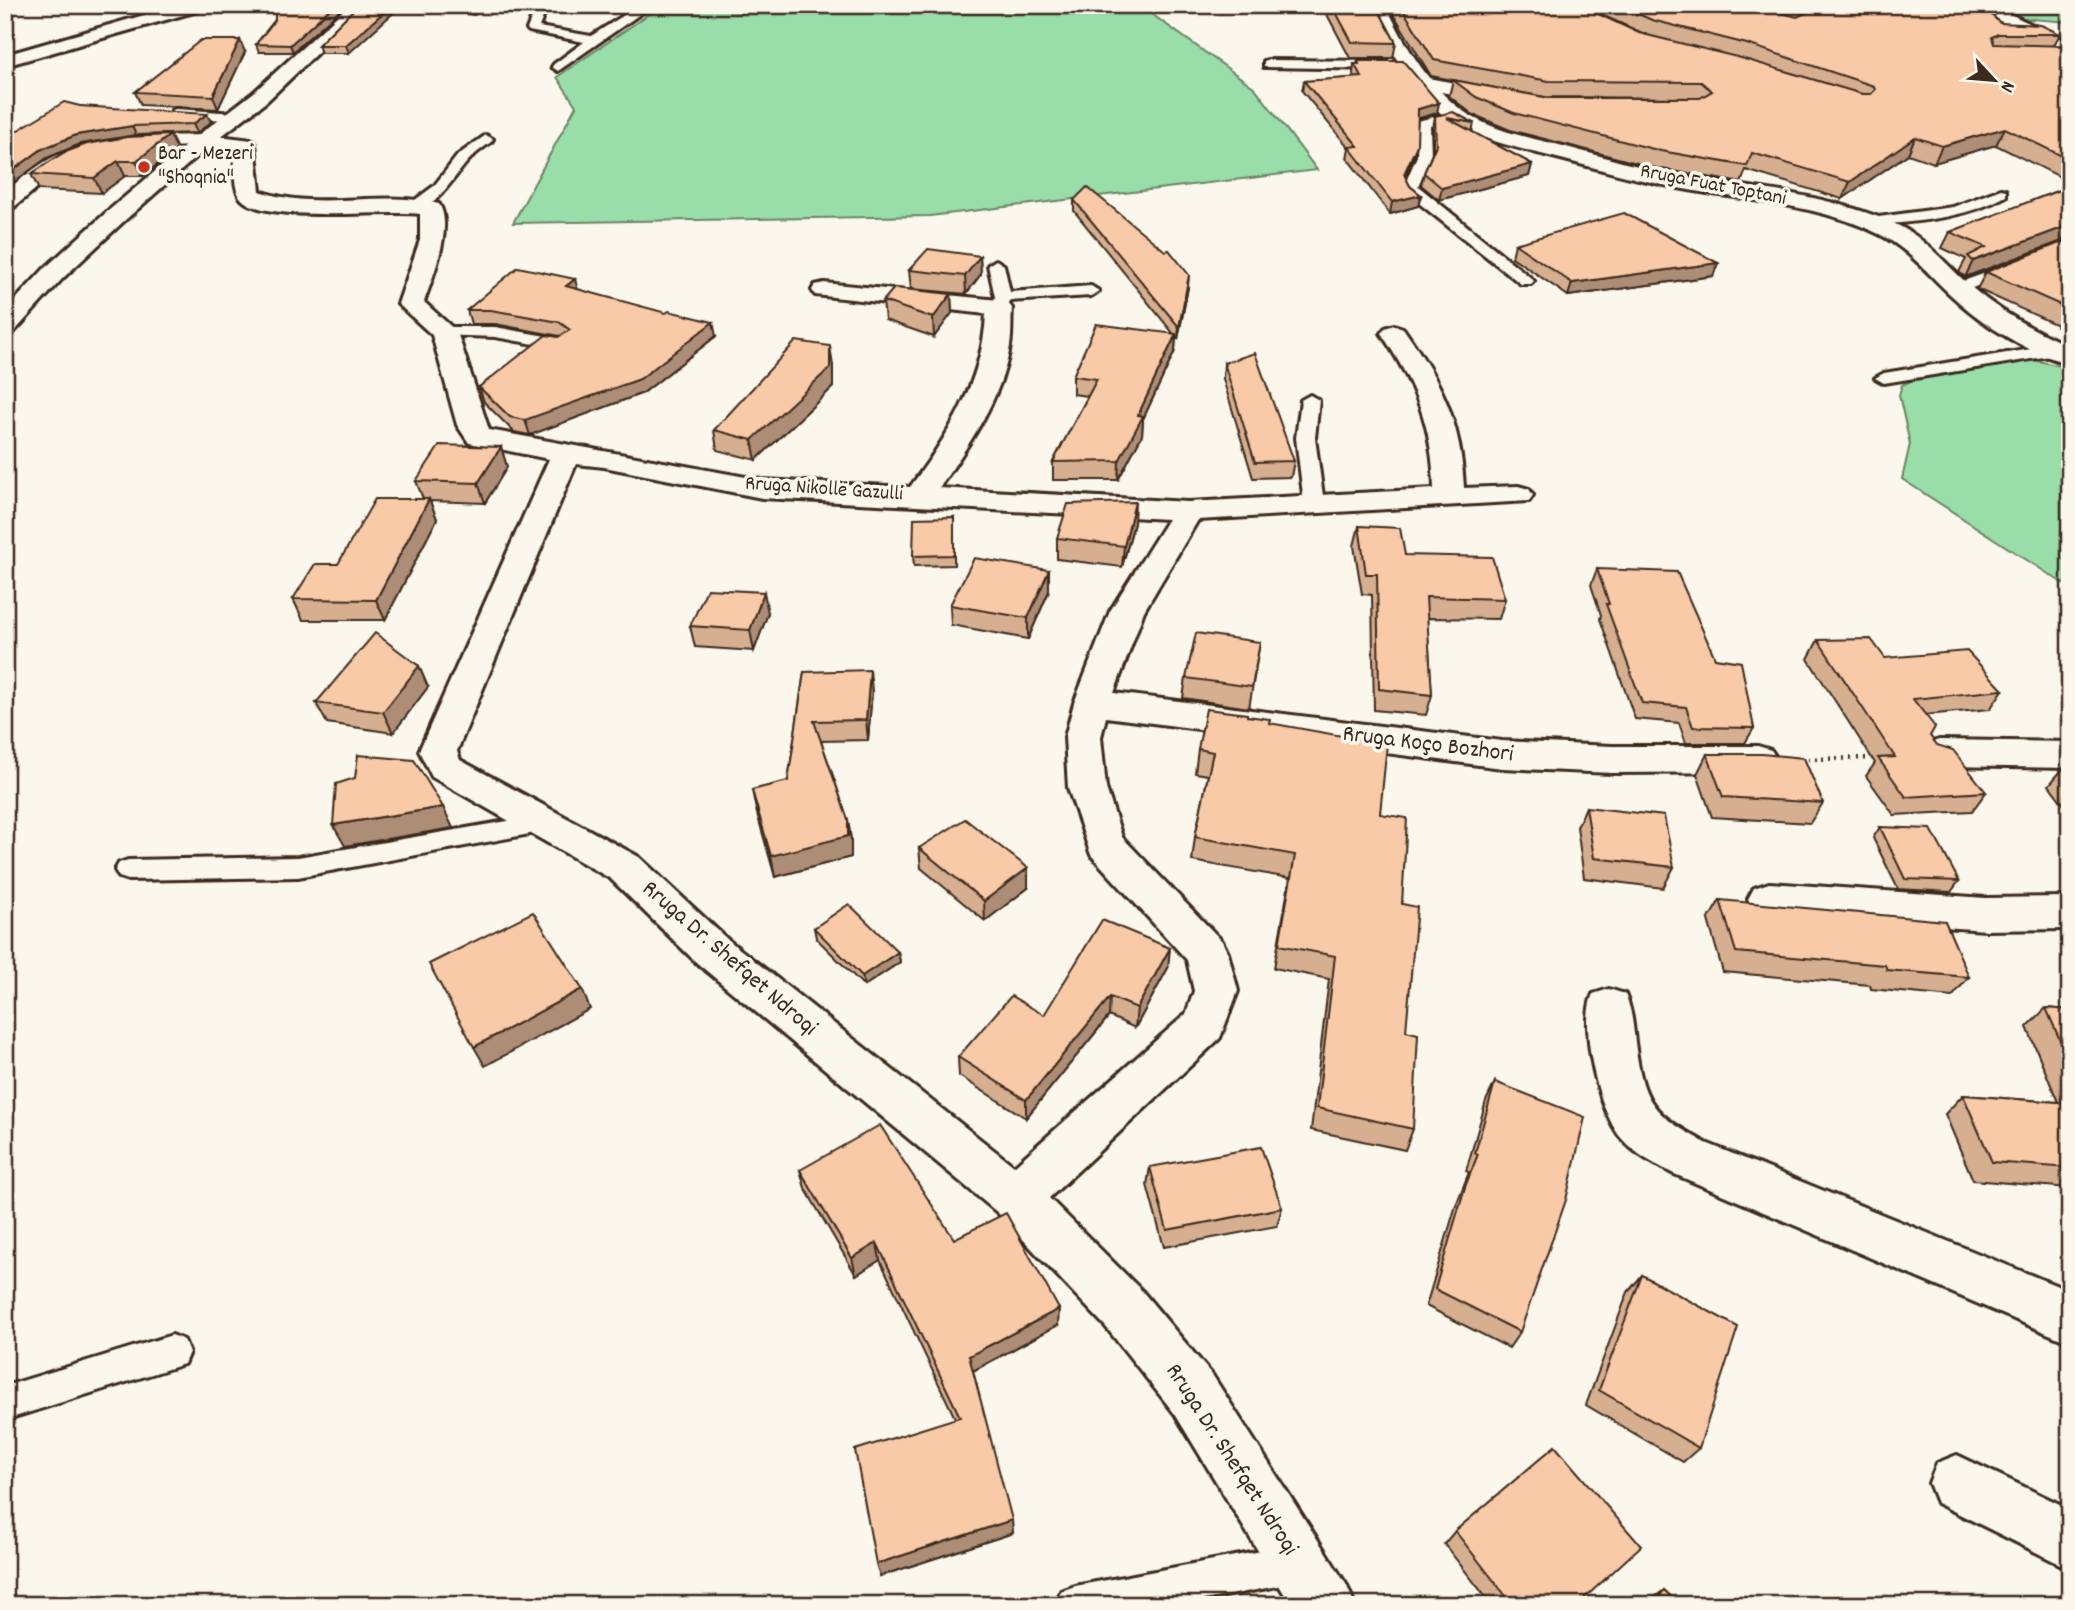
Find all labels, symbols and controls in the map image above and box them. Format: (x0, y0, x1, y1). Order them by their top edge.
north arrow (1960, 46, 2030, 116)
text: N (1992, 76, 2020, 96)
place label: Bar - Mezeri "Shoqnia" (158, 140, 253, 194)
street label: Rruga Fuat Toptani (1637, 157, 1789, 215)
marker: Bar - Mezeri "Shoqnia" (136, 159, 152, 175)
street label: Rruga Nikollë Gazulli (744, 470, 904, 510)
street label: Rruga Koço Bozhori (1341, 718, 1515, 772)
street label: Rruga Dr. Shefqet Ndroqi (634, 873, 824, 1045)
street label: Rruga Dr. Shefqet Ndroqi (1156, 1357, 1306, 1563)

